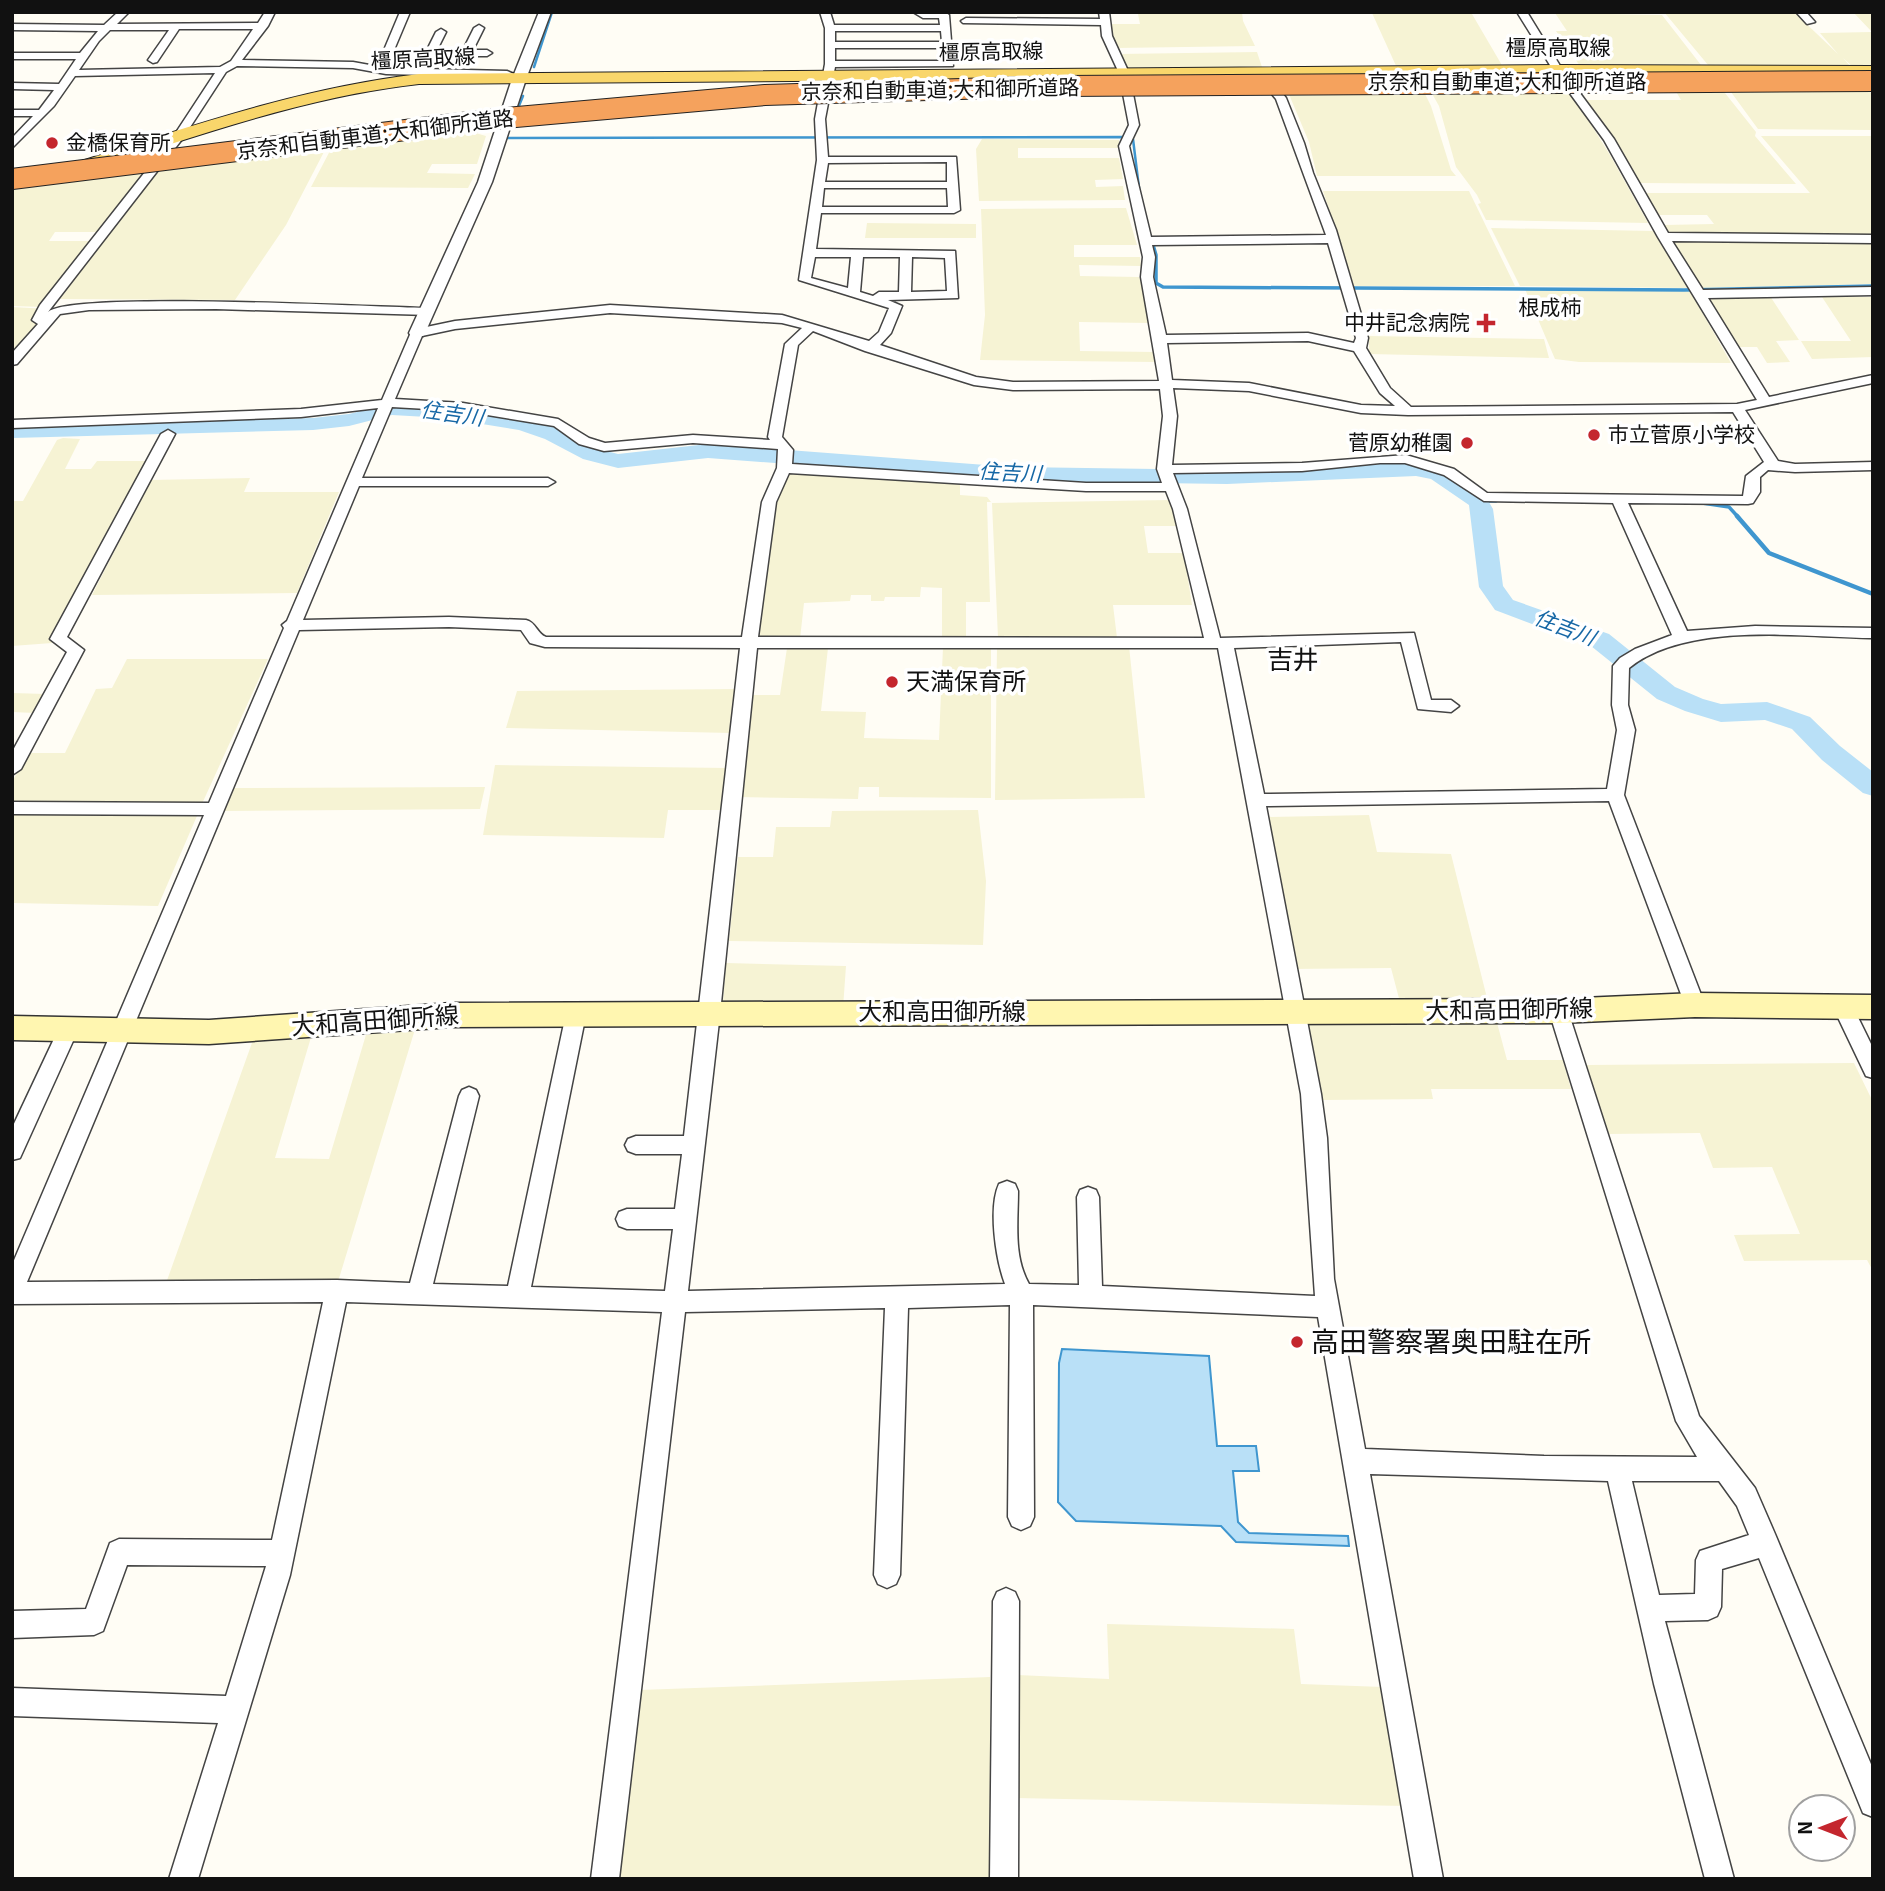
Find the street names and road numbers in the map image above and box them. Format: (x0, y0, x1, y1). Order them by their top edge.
street label: 橿原高取線 (1506, 31, 1611, 61)
street label: 橿原高取線 (938, 34, 1044, 66)
street label: 橿原高取線 (370, 39, 476, 75)
street label: 京奈和自動車道;大和御所道路 (1368, 65, 1646, 95)
street label: 京奈和自動車道;大和御所道路 (800, 71, 1080, 105)
street label: 京奈和自動車道;大和御所道路 (235, 101, 515, 165)
street label: 大和高田御所線 (1425, 989, 1593, 1026)
street label: 大和高田御所線 (858, 992, 1026, 1027)
street label: 大和高田御所線 (290, 995, 460, 1042)

